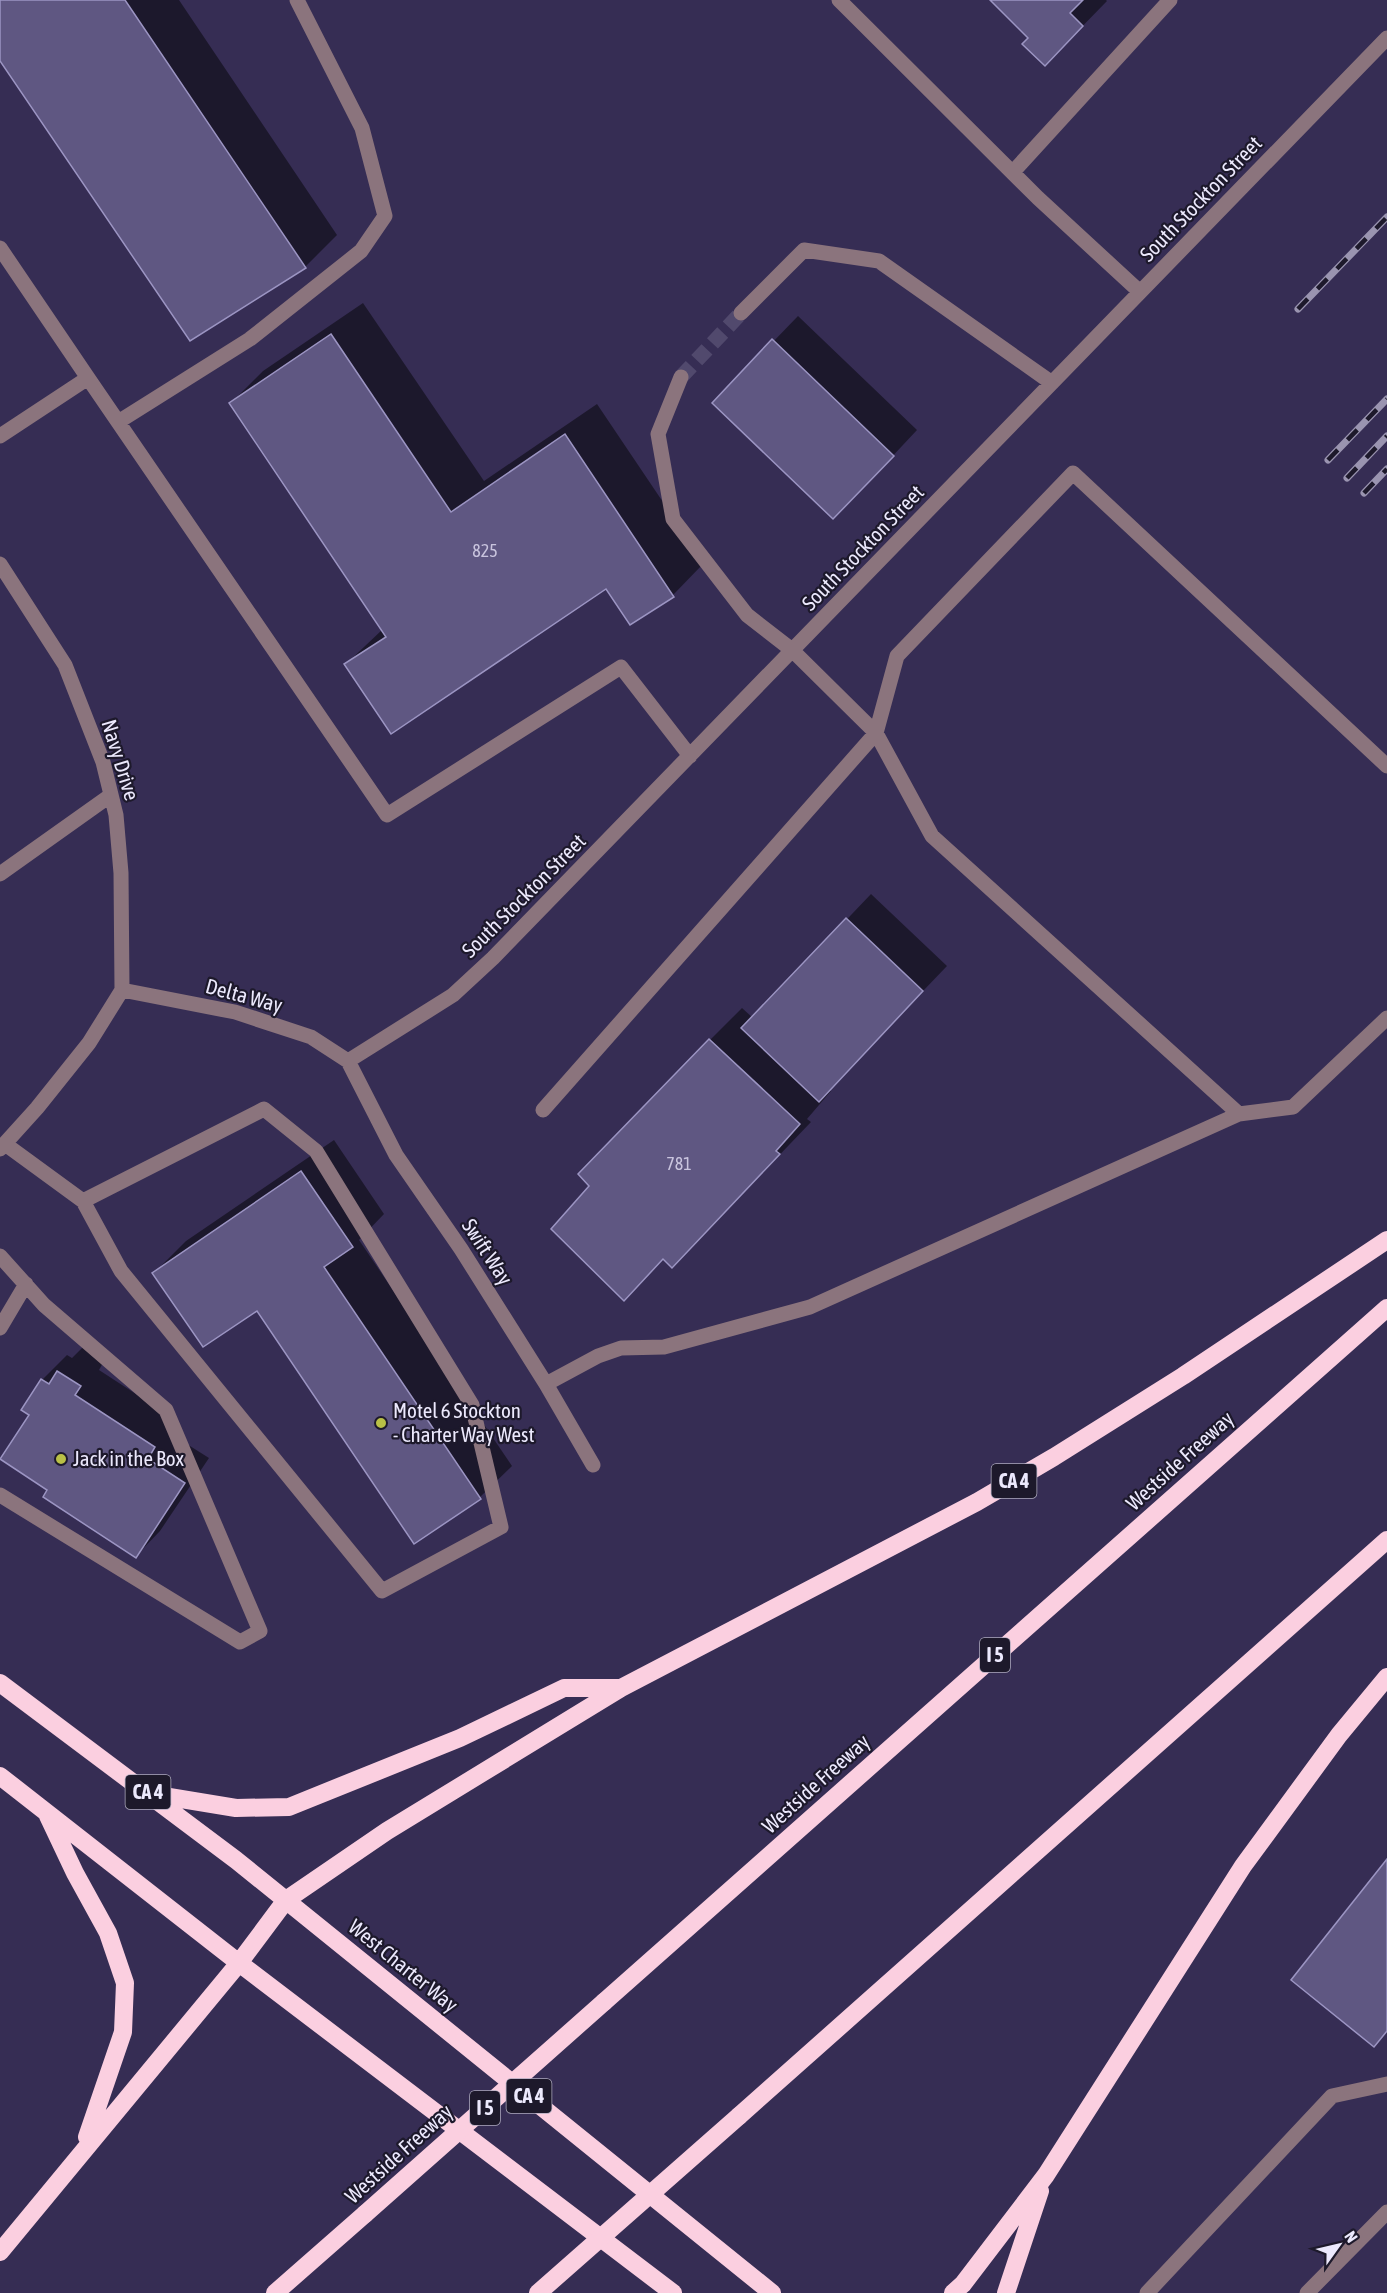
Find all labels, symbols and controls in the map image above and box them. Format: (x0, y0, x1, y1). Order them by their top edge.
street label: South Stockton Street (1135, 131, 1266, 266)
street label: South Stockton Street (797, 480, 928, 615)
house number: 825 (472, 540, 498, 561)
street label: Navy Drive (97, 716, 145, 803)
street label: South Stockton Street (457, 829, 590, 962)
street label: Delta Way (203, 973, 286, 1017)
house number: 781 (666, 1153, 692, 1174)
street label: Swift Way (458, 1214, 518, 1289)
place label: Motel 6 Stockton - Charter Way West (393, 1398, 534, 1446)
street label: Westside Freeway (1121, 1406, 1238, 1515)
marker: Motel 6 Stockton - Charter Way West (374, 1416, 388, 1430)
place label: Jack in the Box (73, 1446, 185, 1470)
marker: Jack in the Box (54, 1452, 68, 1466)
road number: CA 4 (992, 1464, 1036, 1498)
road number: I 5 (980, 1638, 1010, 1672)
street label: Westside Freeway (757, 1729, 874, 1838)
road number: CA 4 (126, 1775, 170, 1809)
street label: West Charter Way (344, 1914, 463, 2017)
road number: CA 4 (506, 2079, 552, 2113)
road number: I 5 (470, 2091, 500, 2125)
street label: Westside Freeway (340, 2099, 457, 2208)
north arrow (1309, 2215, 1369, 2275)
text: N (1341, 2228, 1362, 2246)

